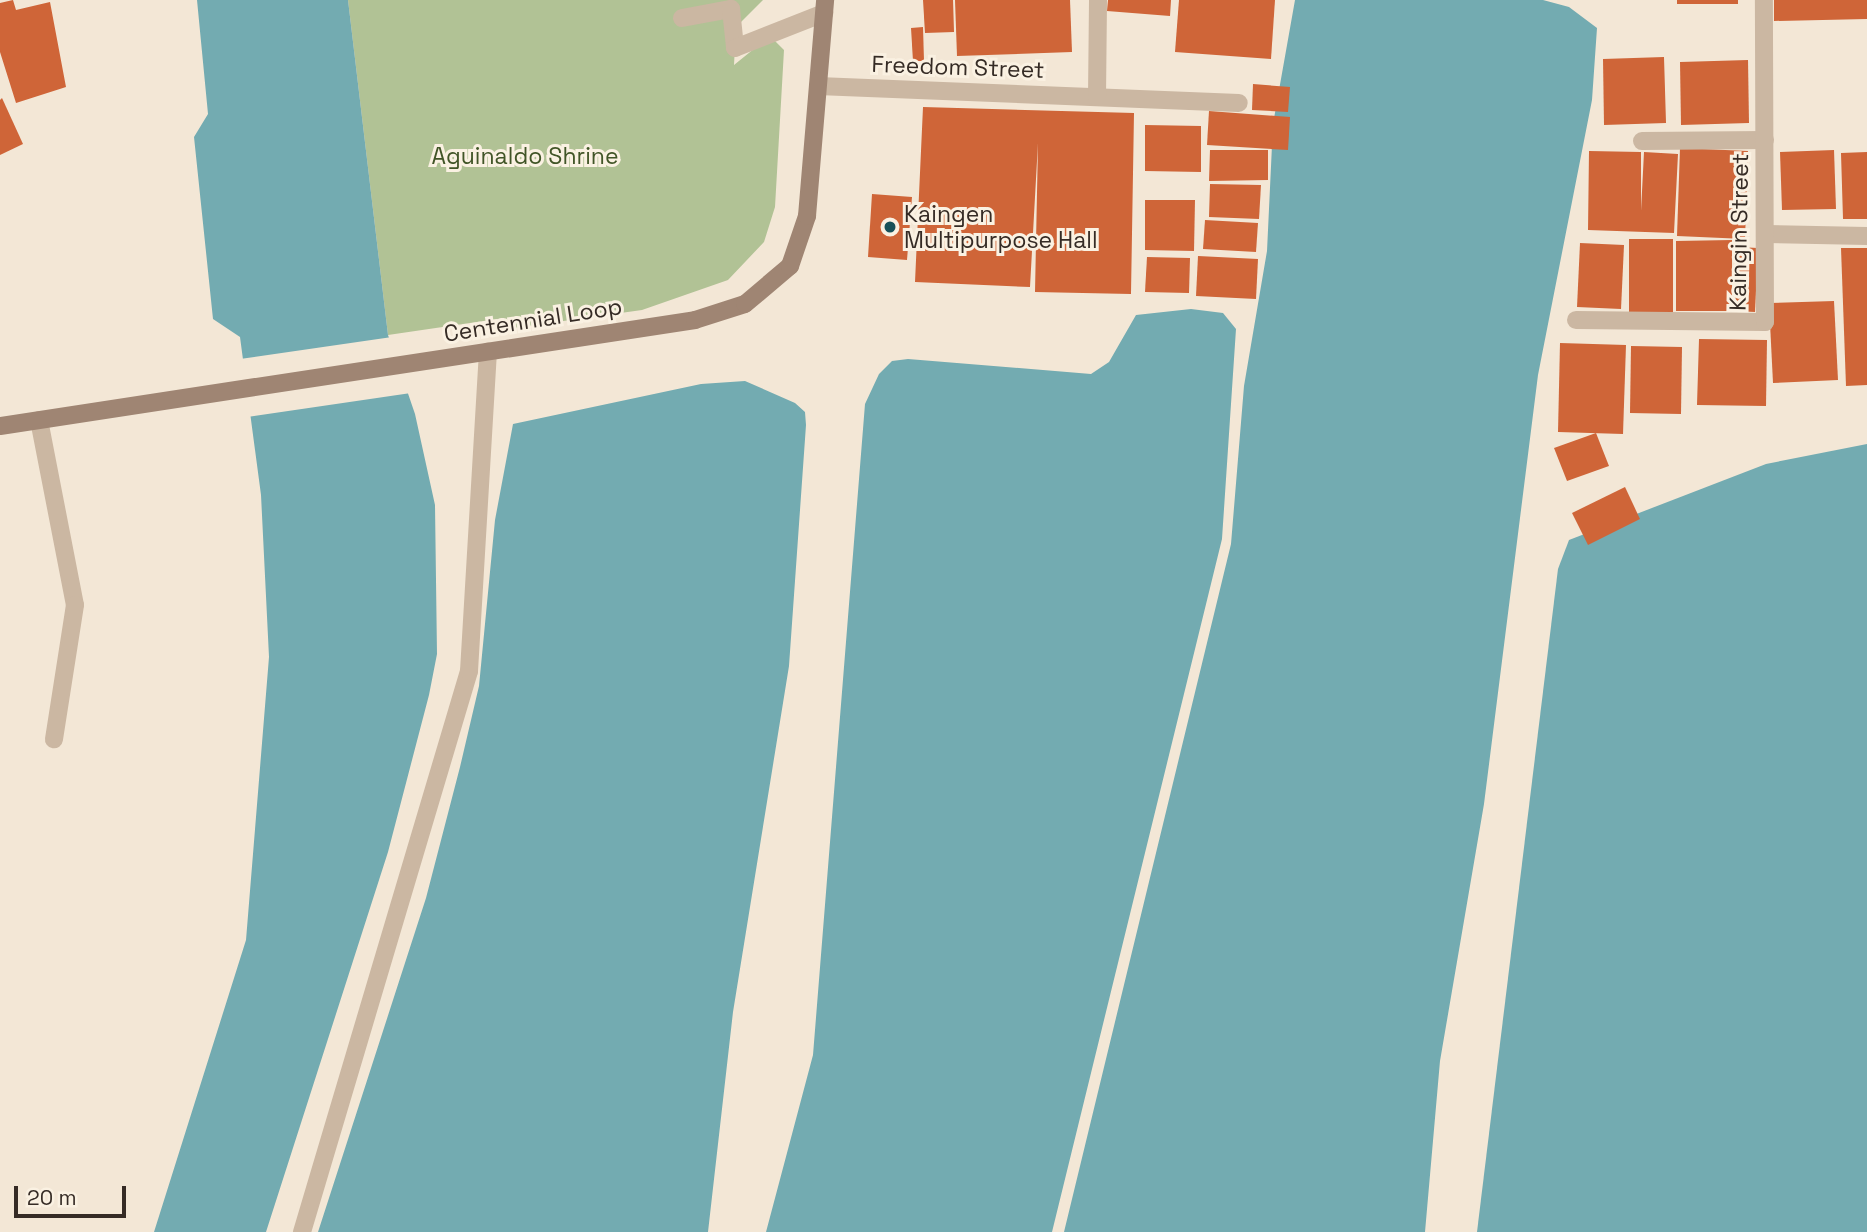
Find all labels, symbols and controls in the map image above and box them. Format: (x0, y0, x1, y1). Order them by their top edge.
street label: Freedom Street (871, 50, 1045, 84)
park label: Aguinaldo Shrine (431, 142, 619, 170)
street label: Kaingin Street (1724, 153, 1754, 311)
place label: Kaingen Multipurpose Hall (904, 200, 1098, 254)
marker: Kaingen Multipurpose Hall (882, 219, 898, 235)
street label: Centennial Loop (442, 292, 624, 348)
scale bar (18, 1172, 130, 1216)
text: 20 m (27, 1184, 77, 1211)

